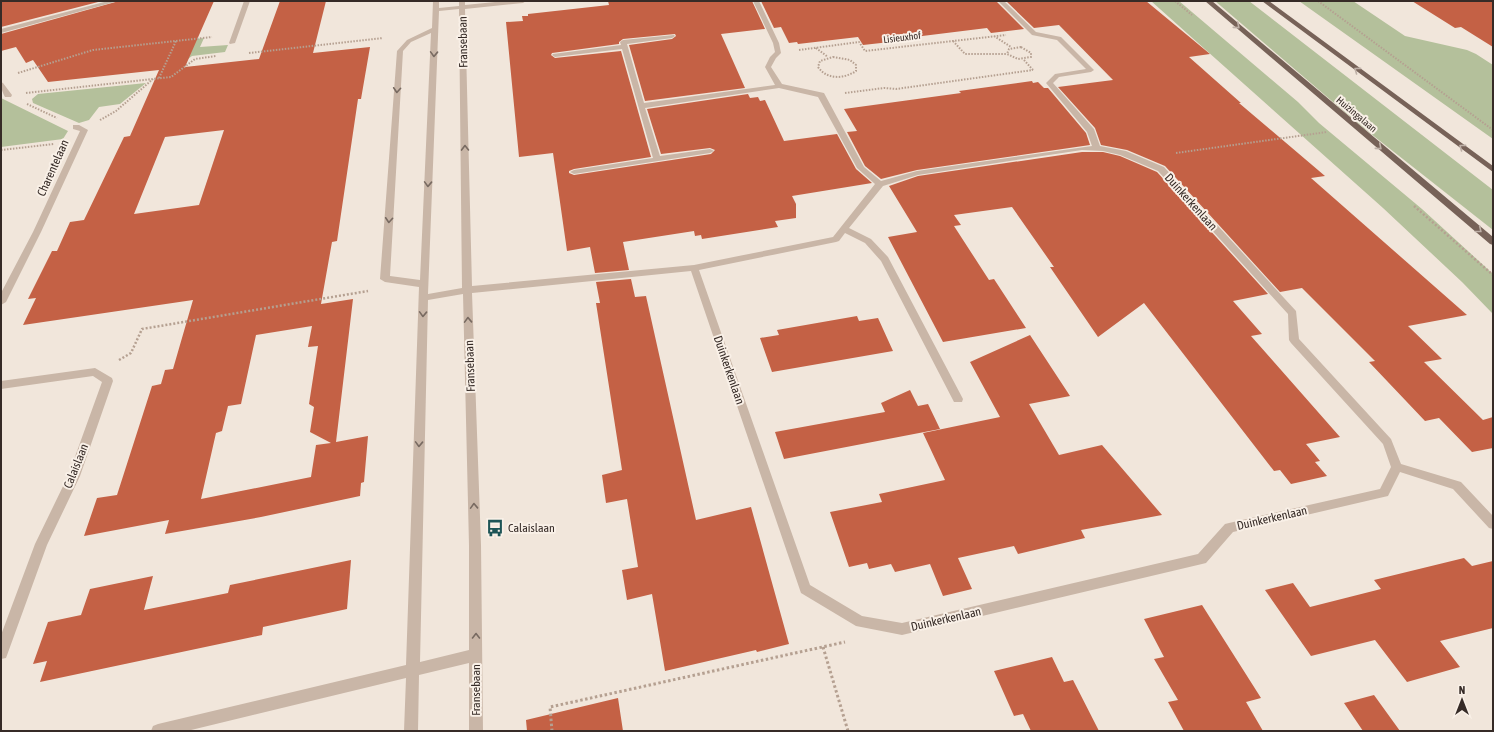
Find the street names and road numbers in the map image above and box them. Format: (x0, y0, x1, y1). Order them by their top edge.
street label: Fransebaan (456, 16, 470, 68)
street label: Lisieuxhof (883, 30, 922, 45)
street label: Huizingalaan (1334, 94, 1379, 135)
street label: Charentelaan (34, 137, 72, 199)
street label: Duinkerkenlaan (1162, 171, 1220, 233)
street label: Duinkerkenlaan (711, 334, 747, 406)
street label: Fransebaan (462, 340, 478, 392)
street label: Calaislaan (61, 442, 91, 490)
street label: Duinkerkenlaan (1236, 503, 1308, 533)
street label: Duinkerkenlaan (910, 604, 982, 634)
street label: Fransebaan (469, 664, 483, 716)

